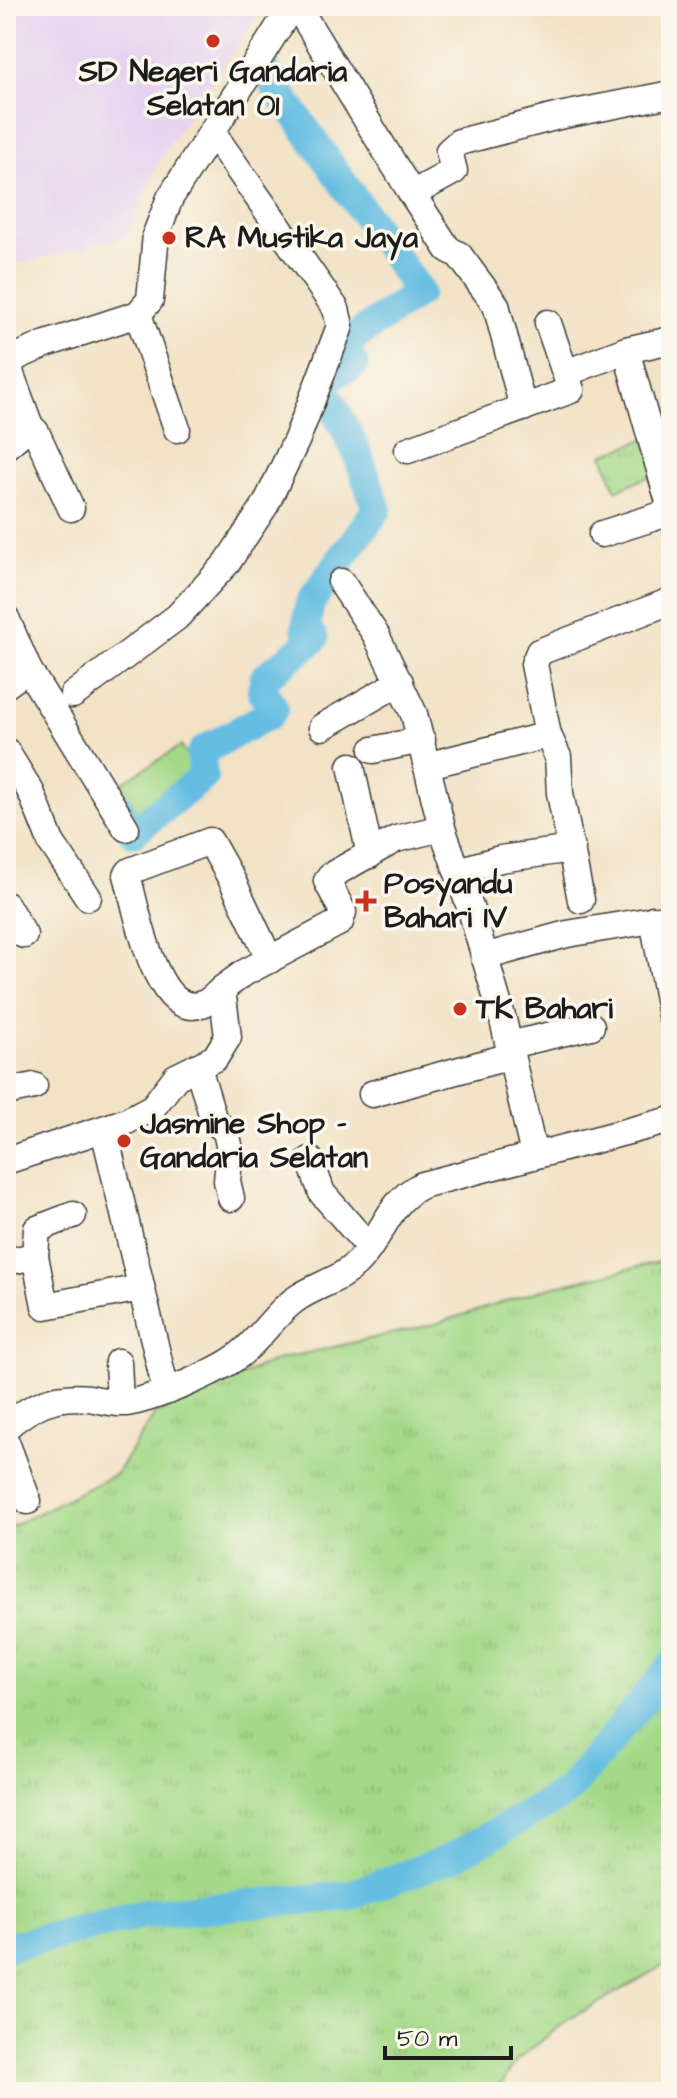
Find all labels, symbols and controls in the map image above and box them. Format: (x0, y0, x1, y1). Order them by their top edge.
marker: SD Negeri Gandaria Selatan 01 (204, 32, 222, 50)
place label: SD Negeri Gandaria Selatan 01 (78, 51, 348, 127)
place label: RA Mustika Jaya (185, 217, 419, 261)
marker: RA Mustika Jaya (160, 229, 178, 247)
place label: Posyandu Bahari IV (384, 863, 512, 939)
marker: Posyandu Bahari IV (355, 890, 377, 912)
place label: TK Bahari (475, 988, 613, 1030)
marker: TK Bahari (451, 1000, 469, 1018)
place label: Jasmine Shop - Gandaria Selatan (139, 1103, 368, 1179)
marker: Jasmine Shop - Gandaria Selatan (115, 1132, 133, 1150)
scale bar (385, 2010, 511, 2060)
text: 50 m (397, 2022, 458, 2056)

